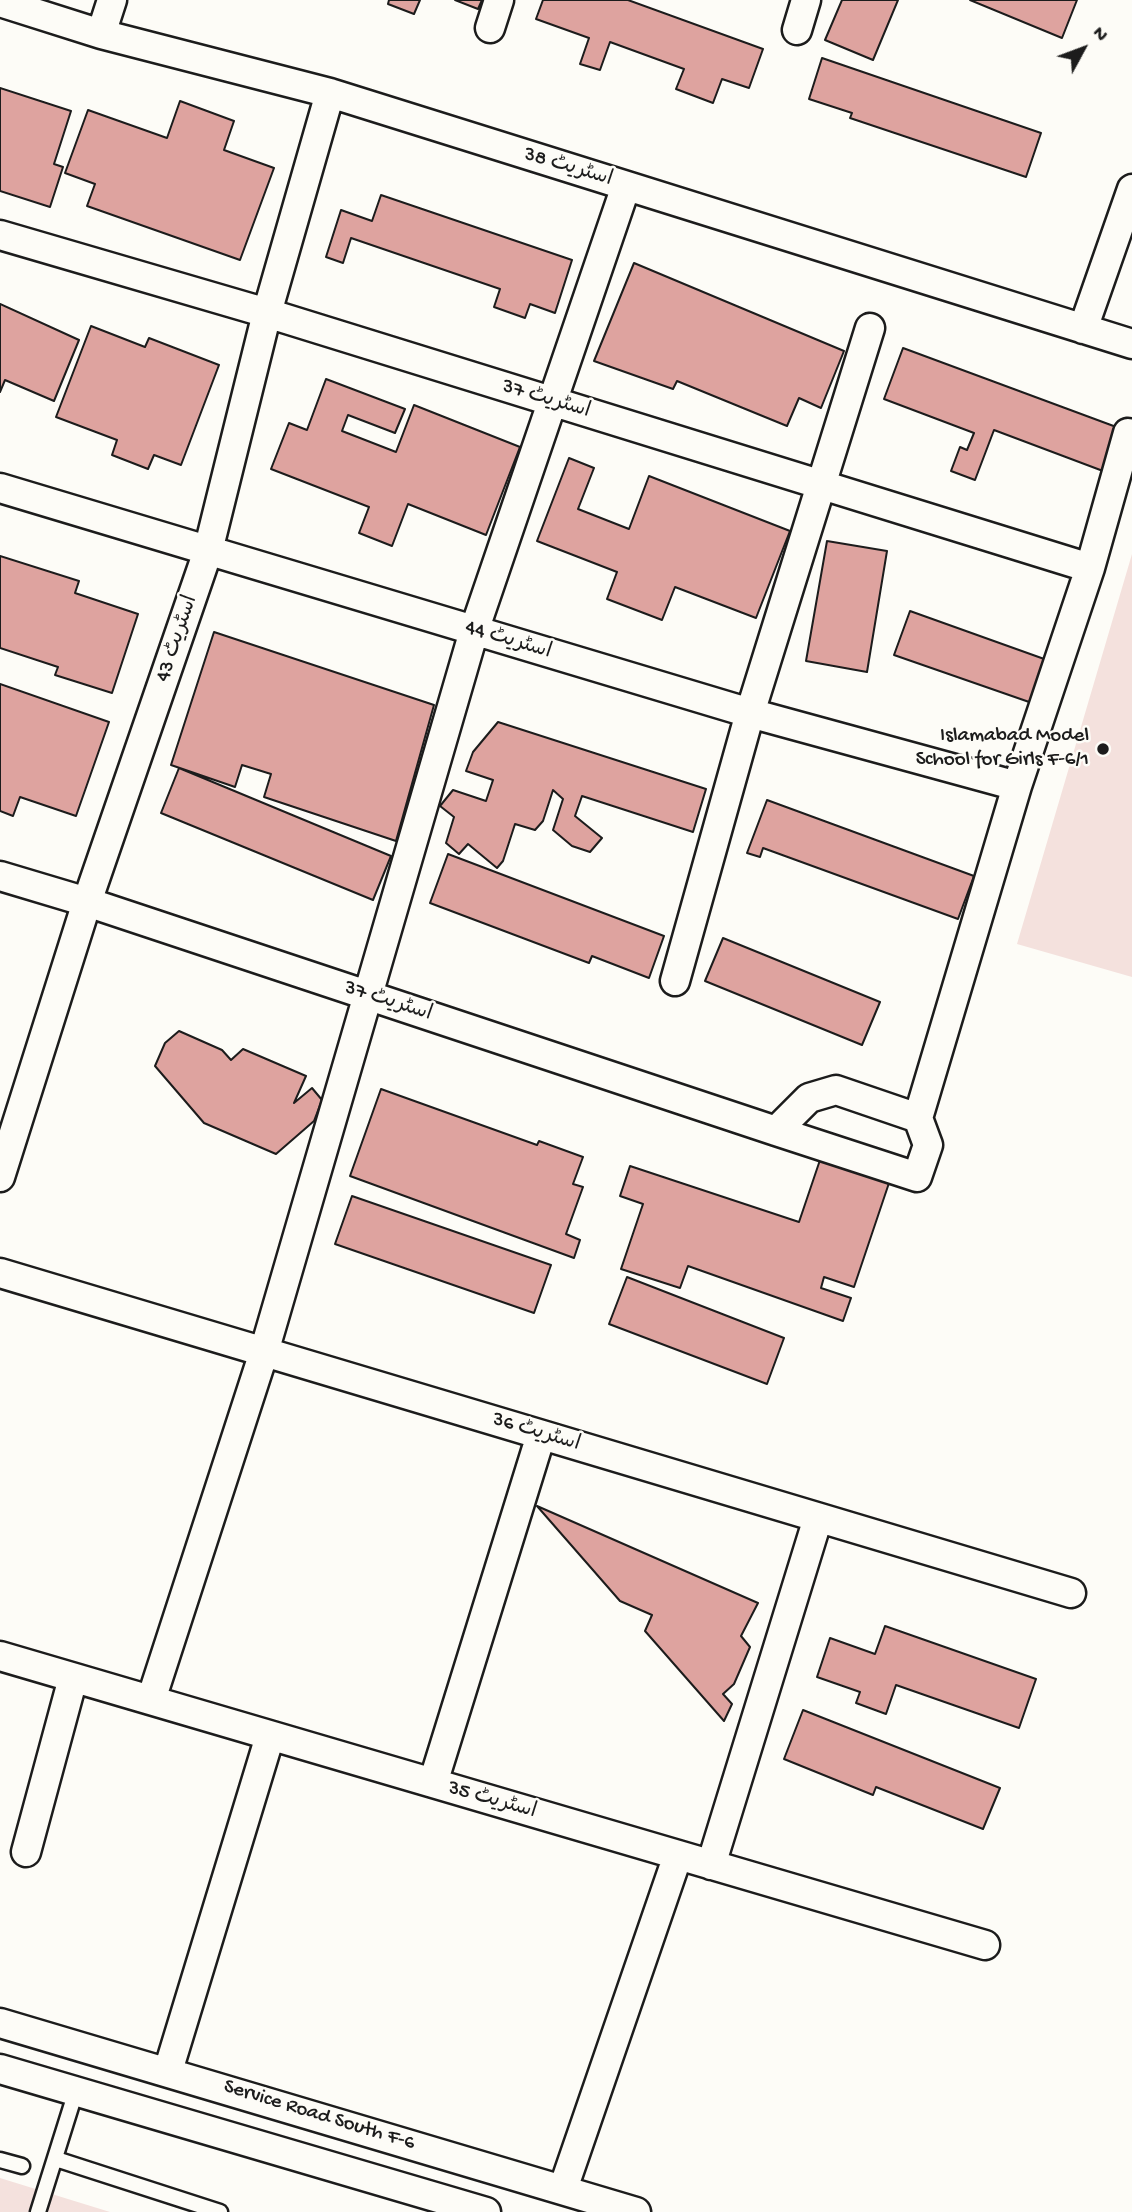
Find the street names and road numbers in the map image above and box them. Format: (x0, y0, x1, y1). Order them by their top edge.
street label: اسٹریٹ 38 (521, 143, 615, 193)
street label: اسٹریٹ 37 (499, 375, 593, 425)
street label: اسٹریٹ 43 (151, 592, 205, 686)
street label: اسٹریٹ 44 (462, 616, 554, 666)
street label: اسٹریٹ 37 (341, 976, 435, 1028)
street label: اسٹریٹ 36 (489, 1408, 583, 1458)
street label: اسٹریٹ 35 (445, 1776, 539, 1826)
street label: Service Road South F-6 (220, 2075, 418, 2157)

